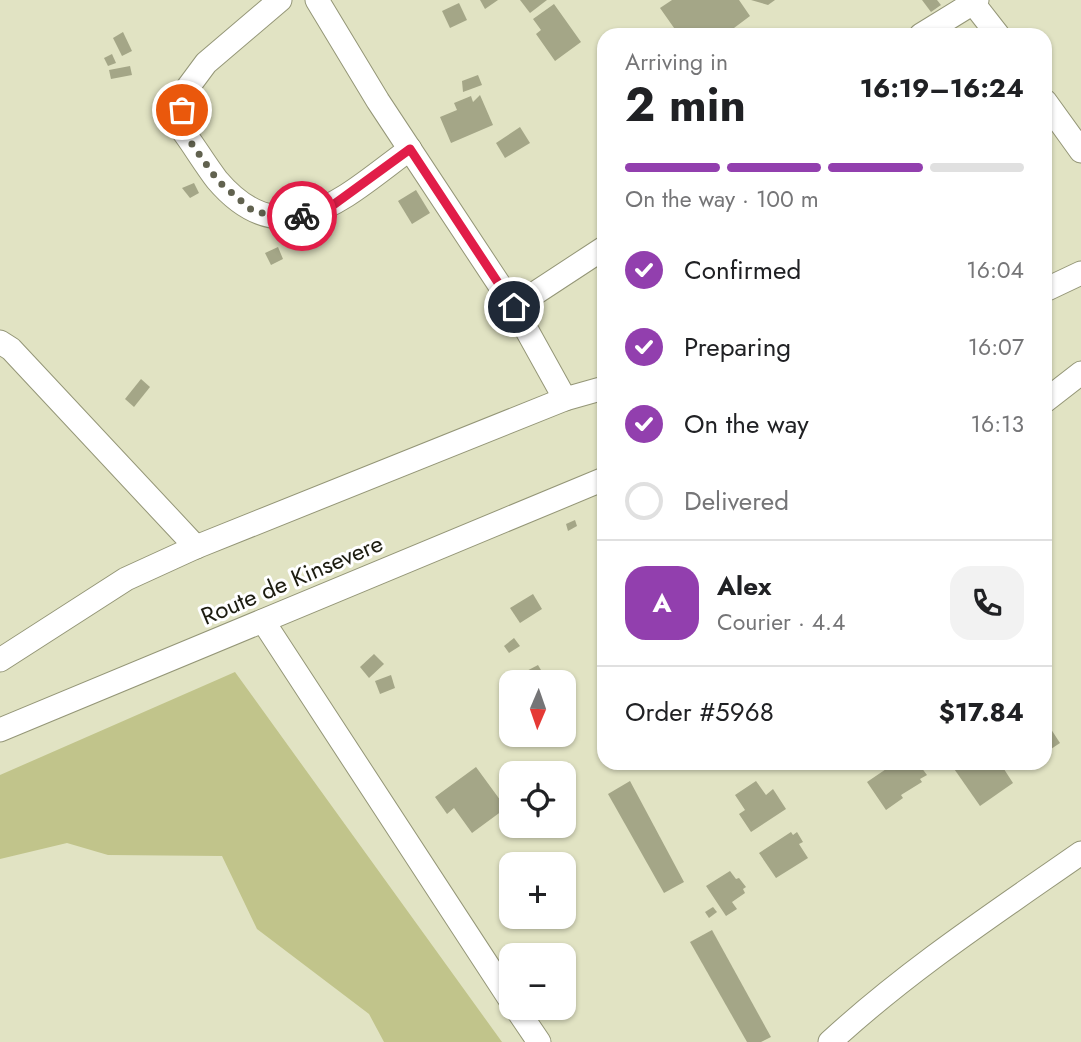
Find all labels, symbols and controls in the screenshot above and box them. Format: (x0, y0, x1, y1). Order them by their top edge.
text: Arriving in (625, 45, 728, 79)
text: 16:19–16:24 (860, 69, 1024, 107)
text: 2 min (625, 72, 746, 138)
pin (152, 80, 212, 140)
icon: bag (163, 91, 201, 129)
courier (267, 181, 337, 251)
text: On the way · 100 m (625, 182, 819, 216)
icon: bike (283, 197, 321, 235)
icon: check (625, 251, 663, 289)
text: Confirmed (684, 251, 801, 289)
text: 16:04 (966, 253, 1024, 287)
pin (484, 277, 544, 337)
icon: home (495, 288, 533, 326)
icon: check (625, 328, 663, 366)
text: Preparing (684, 328, 791, 366)
text: 16:07 (968, 330, 1024, 364)
icon: check (625, 405, 663, 443)
text: On the way (684, 405, 809, 443)
text: 16:13 (971, 407, 1024, 441)
text: Delivered (684, 482, 789, 520)
street label: Route de Kinsevere (195, 525, 388, 634)
button: phone (950, 566, 1024, 640)
text: Alex (717, 567, 771, 605)
text: A (652, 584, 672, 622)
text: Courier · 4.4 (717, 605, 845, 639)
north arrow (499, 670, 576, 747)
map controls (499, 670, 576, 1020)
text: Order #5968 (625, 693, 774, 731)
text: $17.84 (939, 693, 1024, 731)
button: locate (499, 761, 576, 838)
button: + (499, 852, 576, 929)
button: − (499, 943, 576, 1020)

